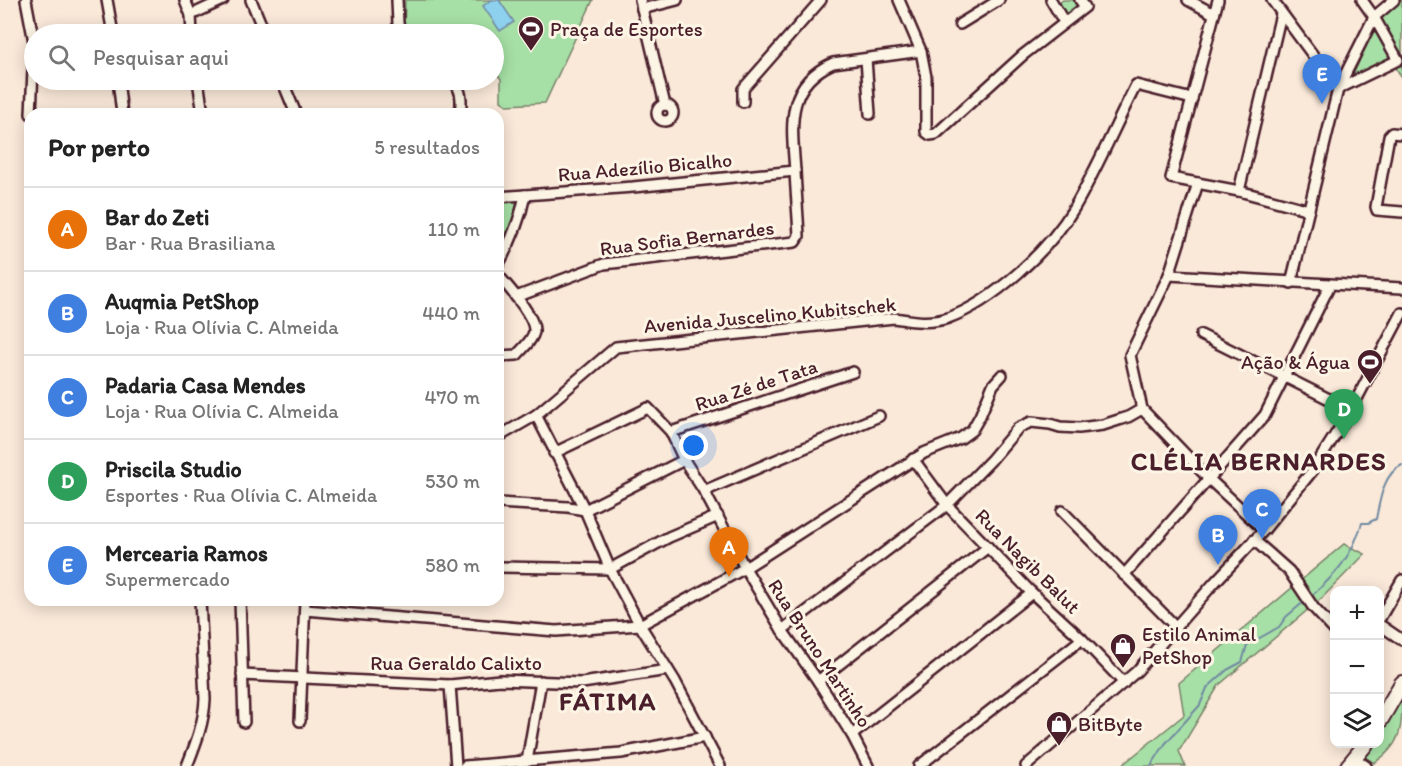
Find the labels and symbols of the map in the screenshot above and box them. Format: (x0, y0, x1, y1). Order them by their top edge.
sports icon: Praça de Esportes (516, 14, 546, 52)
place label: Praça de Esportes (550, 17, 703, 41)
pin: E (1302, 54, 1342, 104)
street label: Rua Adezílio Bicalho (557, 147, 733, 187)
street label: Rua Sofia Bernardes (598, 215, 776, 261)
street label: Avenida Juscelino Kubitschek (643, 292, 898, 338)
sports icon: Ação & Água (1355, 347, 1385, 385)
place label: Ação & Água (1241, 350, 1351, 374)
street label: Rua Zé de Tata (692, 354, 820, 416)
pin: D (1324, 390, 1364, 439)
your location (679, 431, 708, 460)
district label: CLÉLIA BERNARDES (1131, 445, 1387, 477)
pin: C (1242, 490, 1282, 539)
street label: Rua Nagib Balut (970, 503, 1086, 619)
pin: B (1198, 516, 1238, 565)
pin: A (710, 528, 748, 577)
street label: Rua Bruno Martinho (763, 574, 877, 732)
place label: Estilo Animal PetShop (1142, 622, 1257, 669)
shop icon: Estilo Animal PetShop (1108, 631, 1138, 669)
street label: Rua Geraldo Calixto (370, 651, 542, 675)
district label: FÁTIMA (559, 685, 657, 717)
shop icon: BitByte (1044, 709, 1074, 747)
place label: BitByte (1078, 712, 1143, 736)

